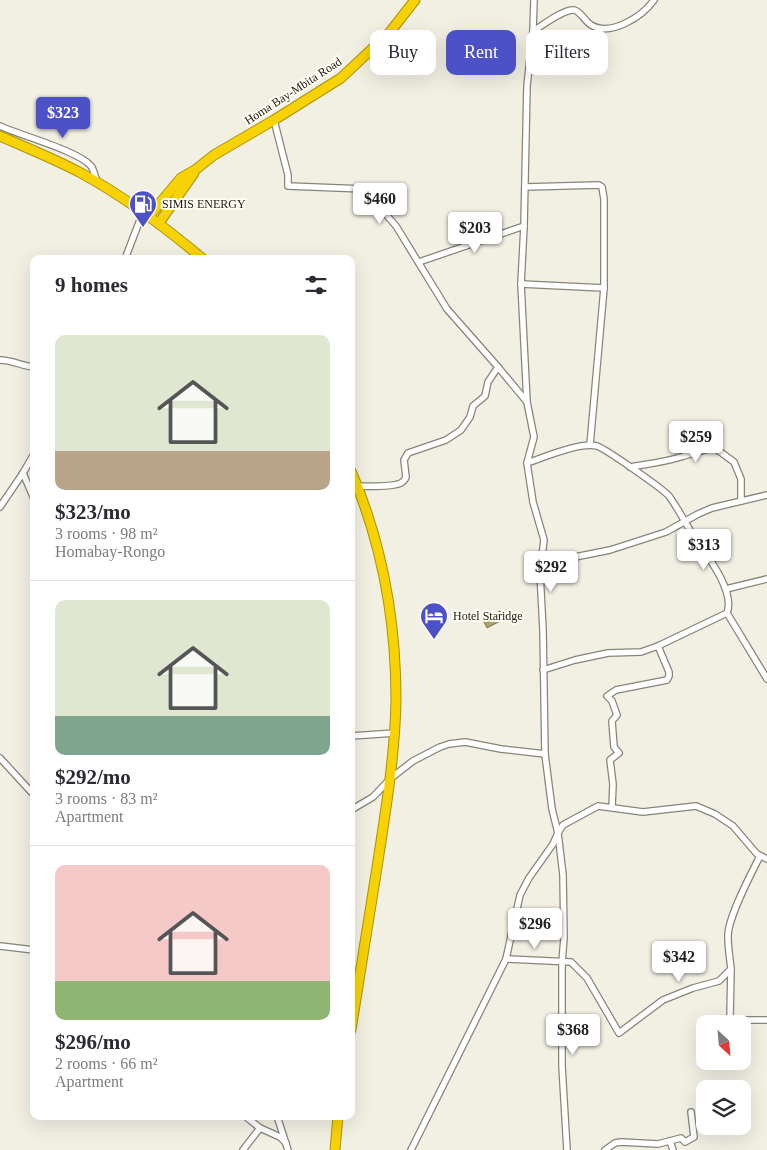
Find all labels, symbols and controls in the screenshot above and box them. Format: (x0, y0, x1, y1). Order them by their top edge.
chip: Buy (370, 30, 436, 75)
chip: Rent (446, 30, 516, 75)
chip: Filters (526, 30, 608, 75)
street label: Homa Bay-Mbita Road (242, 54, 344, 128)
pin: $323 (33, 96, 93, 139)
text: $323 (47, 104, 79, 121)
pin: $460 (350, 182, 410, 225)
fuel station icon: SIMIS ENERGY (128, 189, 158, 228)
text: $460 (364, 190, 396, 207)
place label: SIMIS ENERGY (162, 197, 246, 211)
pin: $203 (445, 212, 505, 254)
text: $203 (459, 219, 491, 236)
icon: filters (302, 271, 330, 299)
text: 9 homes (55, 273, 128, 297)
icon: home (148, 367, 238, 457)
pin: $259 (666, 420, 726, 463)
text: $259 (680, 428, 712, 445)
text: $323/mo (55, 500, 131, 524)
text: 3 rooms · 98 m² (55, 525, 158, 542)
pin: $313 (674, 528, 734, 571)
text: $313 (688, 536, 720, 553)
text: Homabay-Rongo (55, 543, 165, 560)
pin: $292 (521, 550, 581, 593)
text: $292 (535, 558, 567, 575)
hotel icon: Hotel Staridge (419, 601, 449, 640)
place label: Hotel Staridge (453, 609, 523, 623)
icon: home (148, 633, 238, 723)
text: $292/mo (55, 765, 131, 789)
text: 3 rooms · 83 m² (55, 790, 158, 807)
text: Apartment (55, 808, 123, 825)
icon: home (148, 898, 238, 988)
pin: $296 (505, 908, 565, 950)
text: $296 (519, 915, 551, 932)
pin: $342 (649, 940, 709, 983)
text: $342 (663, 948, 695, 965)
pin: $368 (543, 1014, 603, 1056)
north arrow (696, 1015, 751, 1070)
map controls (696, 1015, 751, 1135)
text: $368 (557, 1021, 589, 1038)
text: $296/mo (55, 1030, 131, 1054)
text: 2 rooms · 66 m² (55, 1055, 158, 1072)
text: Apartment (55, 1073, 123, 1090)
button: layers (696, 1080, 751, 1135)

